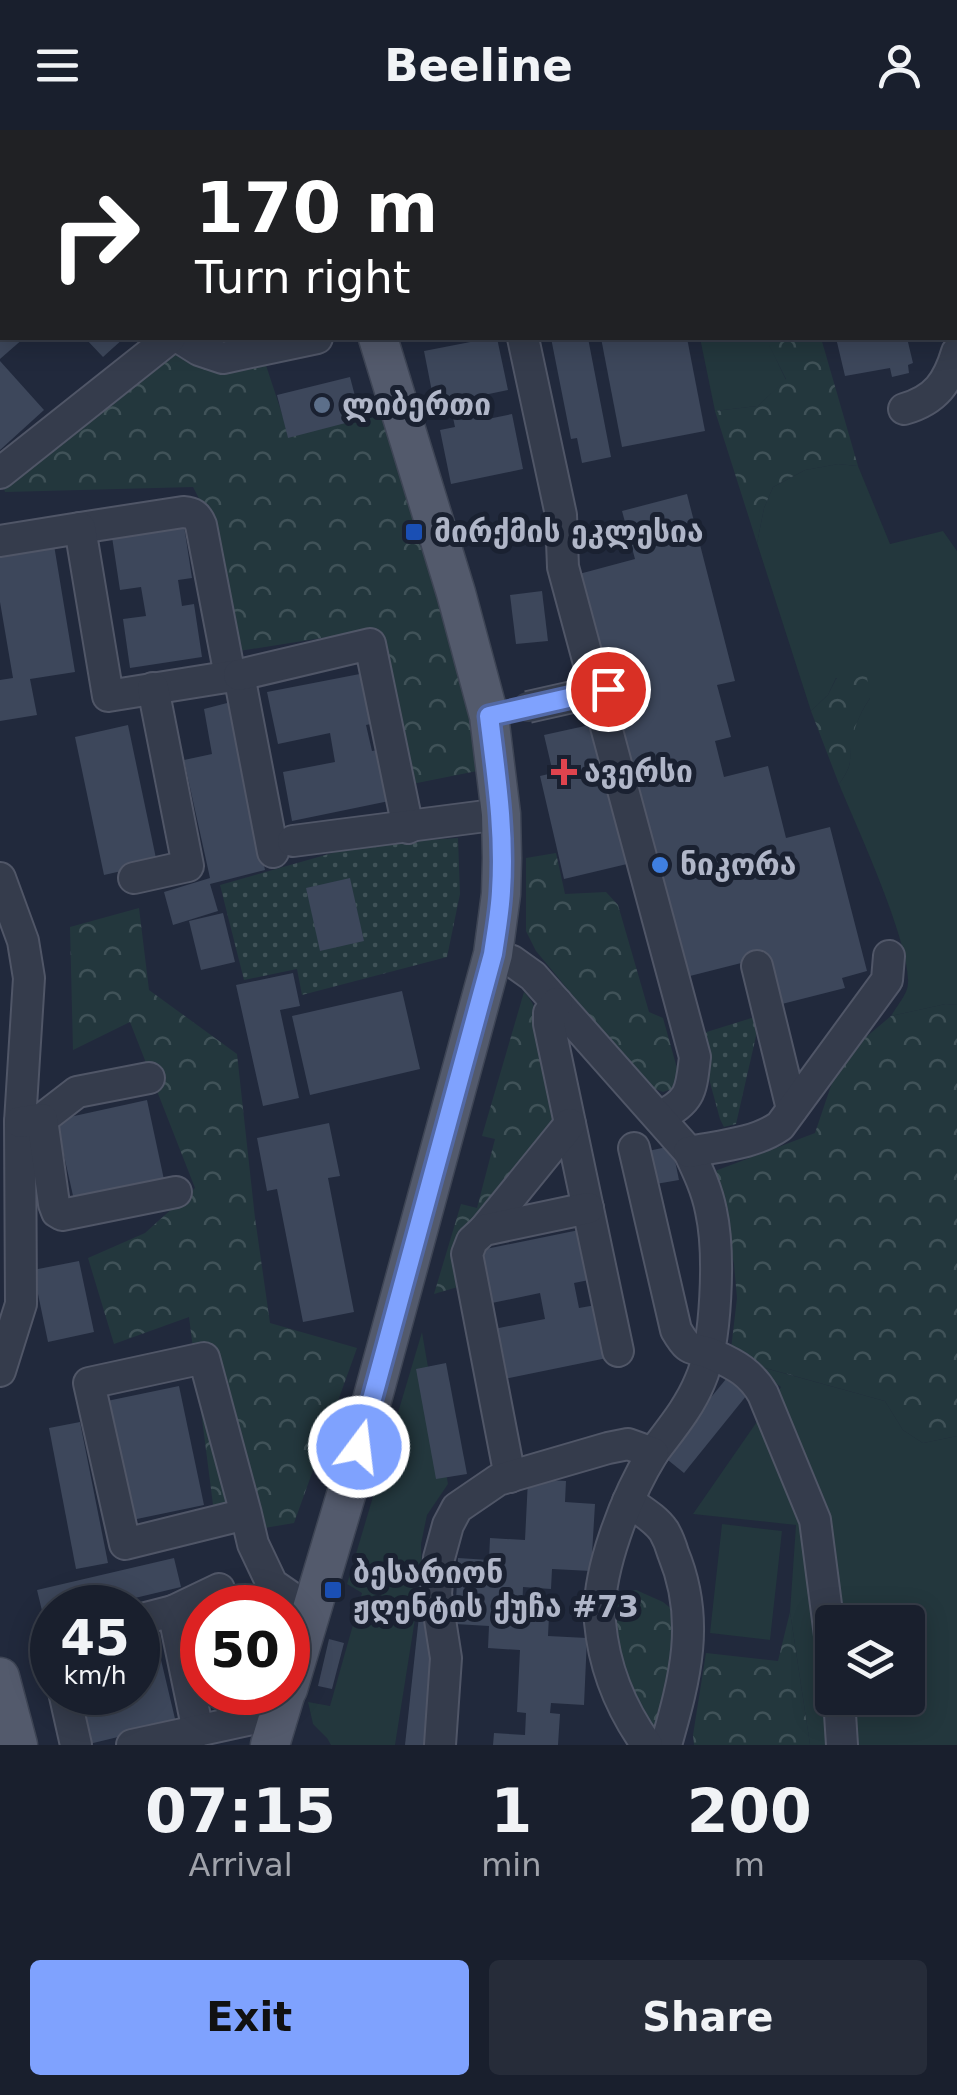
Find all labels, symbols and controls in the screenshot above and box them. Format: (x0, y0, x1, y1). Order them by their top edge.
icon: menu (30, 38, 85, 93)
icon: person (872, 38, 927, 93)
text: Beeline (384, 39, 573, 92)
text: 170 m (195, 167, 438, 249)
icon: right (30, 170, 160, 300)
text: Turn right (195, 251, 410, 304)
place label: ლიბერთი (342, 387, 491, 422)
marker: ლიბერთი (311, 394, 333, 416)
place label: მირქმის ეკლესია (434, 514, 704, 549)
marker: მირქმის ეკლესია (403, 521, 425, 543)
pin (566, 647, 651, 732)
icon: arrive (581, 662, 636, 717)
place label: ავერსი (584, 754, 693, 789)
marker: ავერსი (553, 761, 575, 783)
place label: ნიკორა (680, 847, 796, 882)
marker: ნიკორა (649, 854, 671, 876)
position arrow (307, 1395, 411, 1499)
place label: ბესარიონ ჟღენტის ქუჩა #73 (353, 1555, 639, 1624)
marker: ბესარიონ ჟღენტის ქუჩა #73 (322, 1579, 344, 1601)
speed limit sign: 50 (180, 1585, 310, 1715)
map controls (815, 1605, 925, 1715)
button: layers (815, 1605, 925, 1715)
text: 45 (60, 1609, 130, 1667)
text: km/h (63, 1661, 127, 1690)
text: 07:15 (145, 1776, 336, 1846)
text: 1 (490, 1776, 532, 1846)
text: 200 (687, 1776, 812, 1846)
text: Arrival (189, 1846, 293, 1884)
text: min (481, 1846, 542, 1884)
text: m (734, 1846, 765, 1884)
button: Exit (30, 1960, 469, 2075)
button: Share (489, 1960, 927, 2075)

